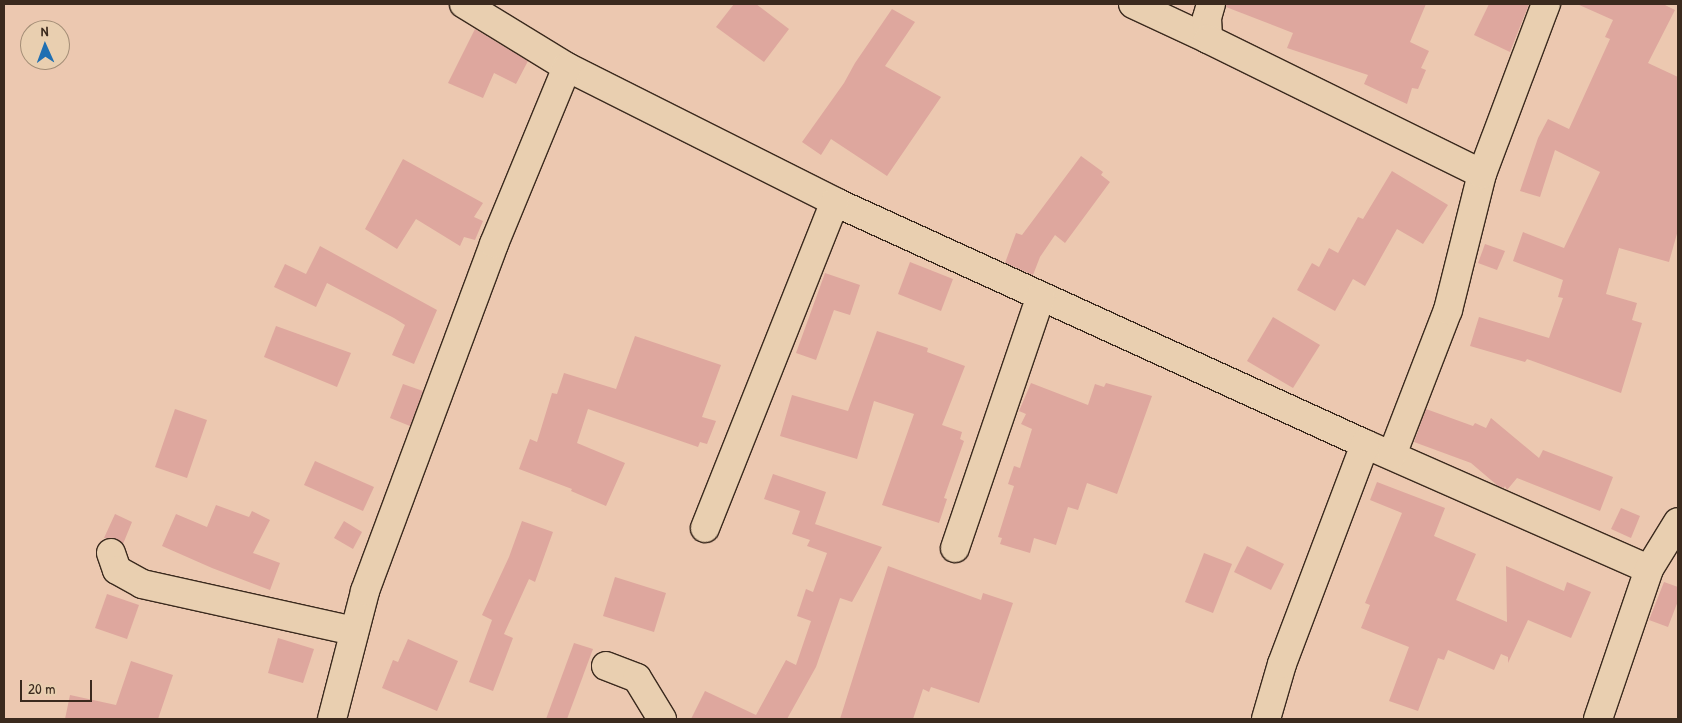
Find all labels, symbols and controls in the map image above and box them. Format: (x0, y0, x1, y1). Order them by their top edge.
north arrow (20, 20, 70, 70)
text: N (40, 21, 49, 40)
scale bar (22, 670, 95, 702)
text: 20 m (28, 678, 55, 699)

